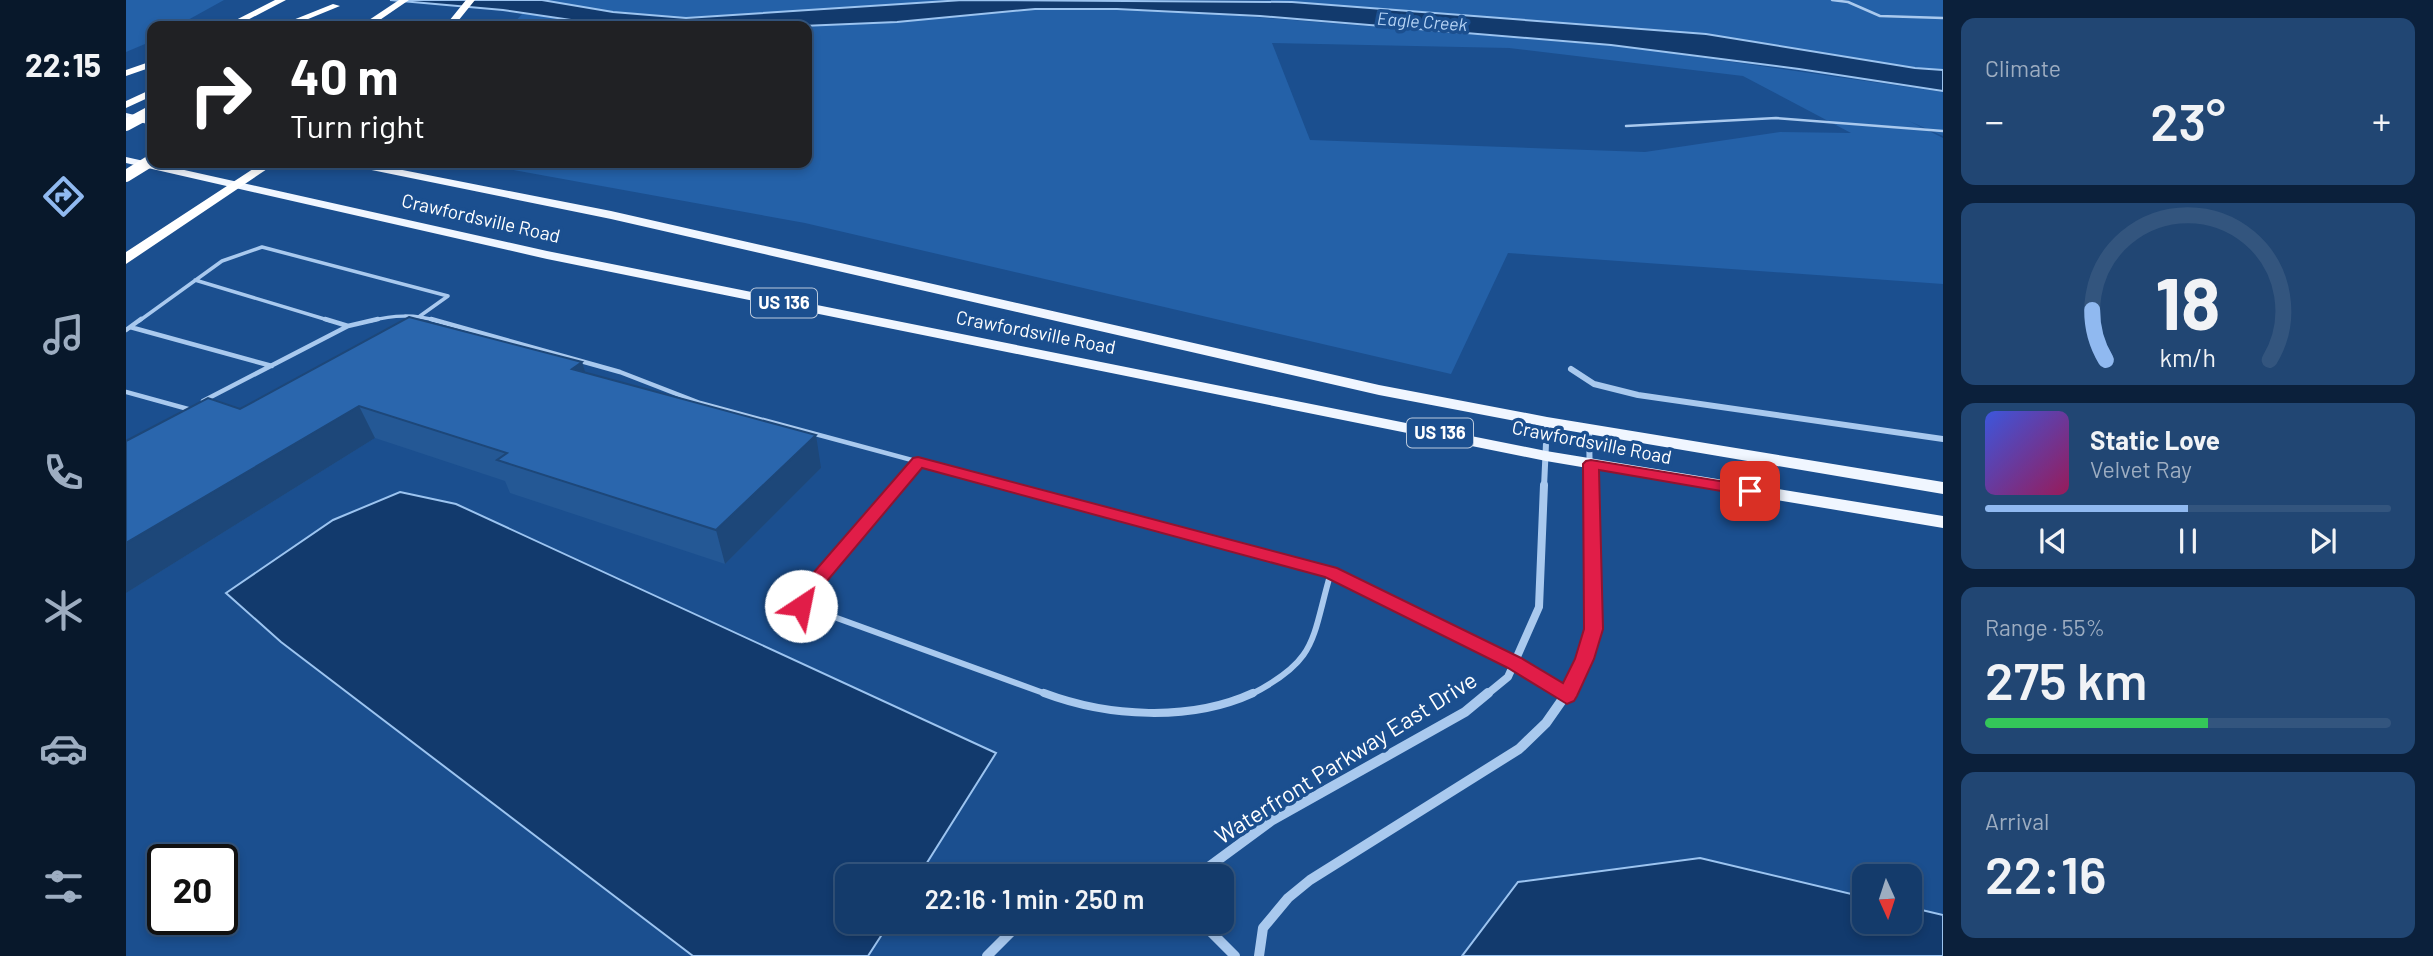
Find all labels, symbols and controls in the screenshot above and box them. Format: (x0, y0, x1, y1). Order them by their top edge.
water label: Eagle Creek (1376, 7, 1468, 35)
text: 22:15 (25, 45, 101, 83)
text: 40 m (290, 46, 398, 105)
icon: right (175, 49, 266, 140)
text: Climate (1985, 54, 2061, 82)
text: 23° (2150, 89, 2226, 151)
text: − (1985, 97, 2004, 143)
text: + (2372, 97, 2391, 143)
text: Turn right (290, 106, 425, 144)
icon: directions (39, 172, 88, 221)
street label: Crawfordsville Road (399, 188, 563, 247)
text: 18 (2155, 257, 2221, 345)
road number: US 136 (751, 288, 817, 318)
street label: Crawfordsville Road (954, 305, 1118, 358)
icon: music (39, 310, 88, 359)
text: km/h (2160, 341, 2216, 371)
street label: Crawfordsville Road (1510, 415, 1674, 468)
road number: US 136 (1407, 418, 1473, 447)
text: Static Love (2090, 424, 2220, 455)
icon: phone (39, 448, 88, 497)
text: Velvet Ray (2090, 455, 2192, 483)
pin (1720, 461, 1780, 521)
icon: arrive (1731, 472, 1769, 510)
icon: previous (2034, 522, 2072, 560)
icon: pause (2169, 522, 2207, 560)
icon: next (2304, 522, 2342, 560)
position arrow (764, 569, 838, 643)
icon: climate (39, 586, 88, 635)
text: Range · 55% (1985, 613, 2105, 641)
text: 275 km (1985, 648, 2147, 710)
street label: Waterfront Parkway East Drive (1209, 665, 1482, 849)
icon: car (39, 724, 88, 773)
text: Arrival (1985, 807, 2049, 835)
text: 22:16 (1985, 842, 2107, 904)
speed limit sign: 20 (147, 844, 238, 935)
icon: filters (39, 862, 88, 911)
north arrow (1852, 864, 1922, 934)
map controls (1852, 864, 1922, 934)
text: 22:16 · 1 min · 250 m (925, 883, 1144, 914)

